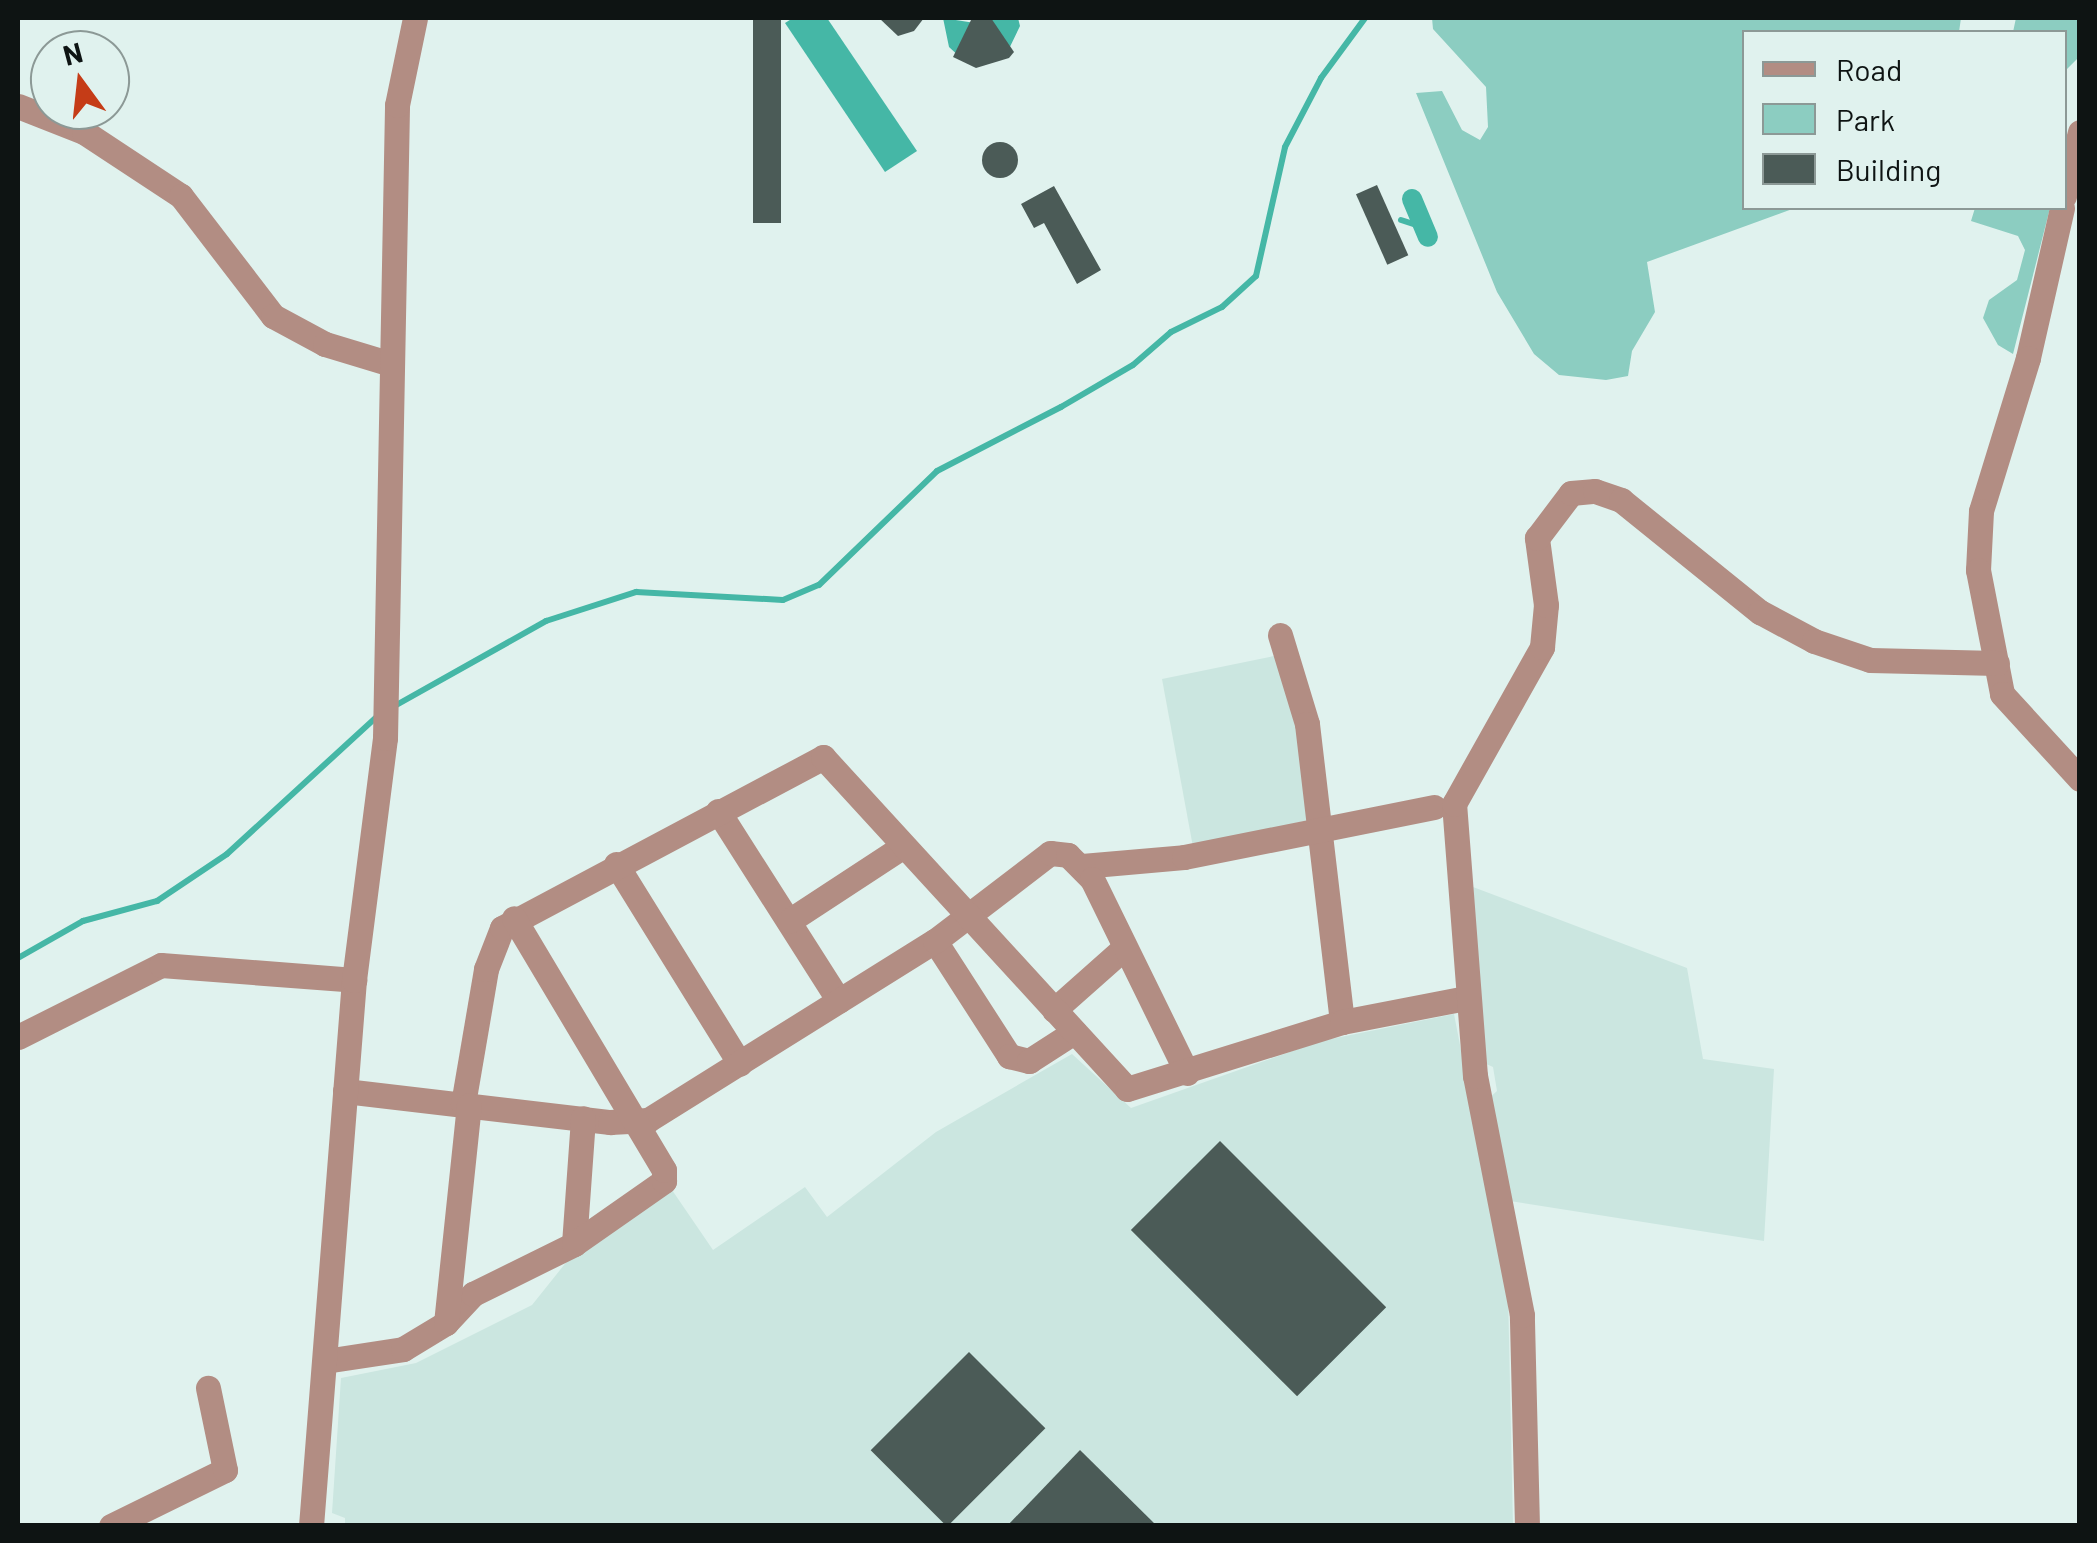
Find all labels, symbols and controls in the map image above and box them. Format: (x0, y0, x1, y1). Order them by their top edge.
north arrow (30, 30, 130, 130)
legend (1742, 30, 2067, 210)
text: N (59, 34, 86, 72)
text: Road (1836, 51, 1902, 87)
text: Park (1836, 101, 1895, 137)
text: Building (1836, 151, 1941, 187)

